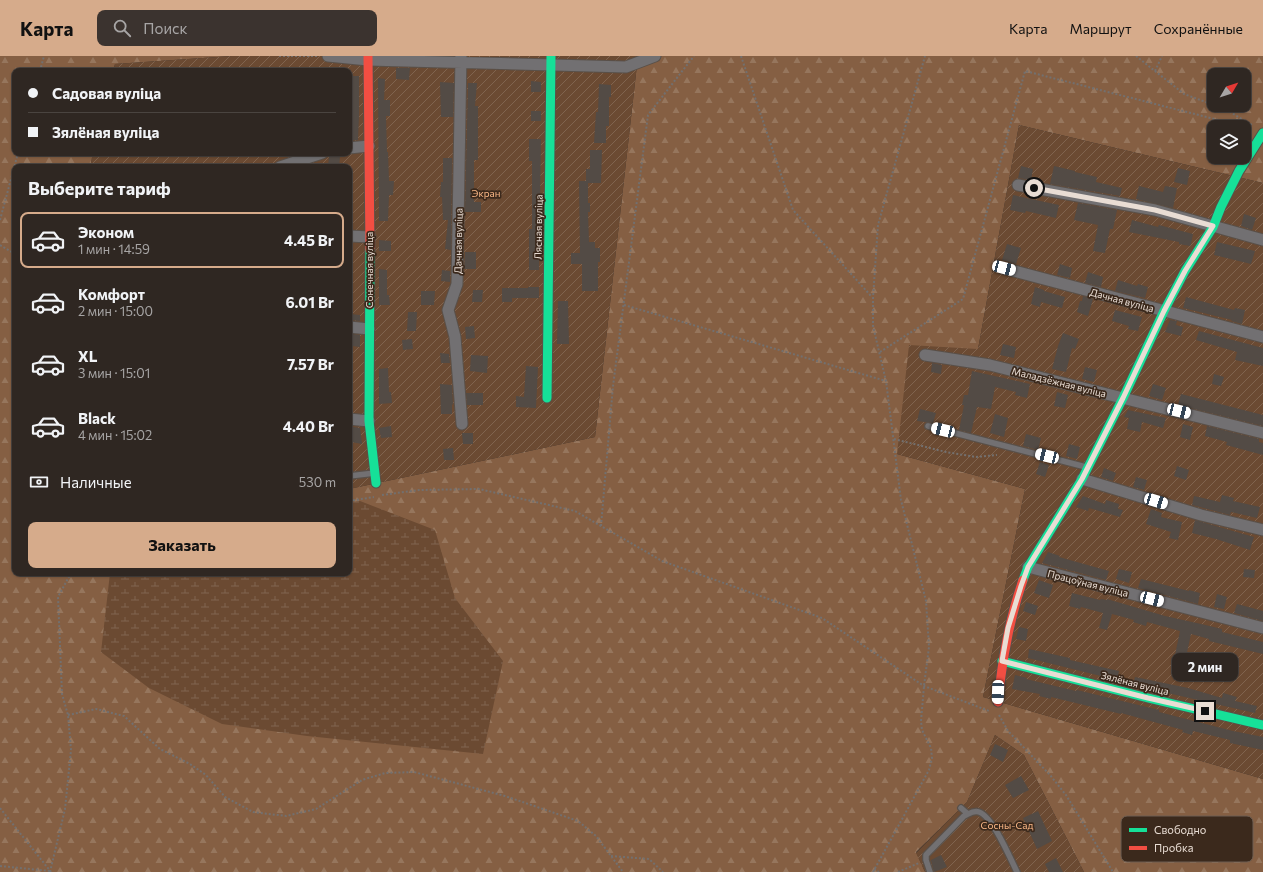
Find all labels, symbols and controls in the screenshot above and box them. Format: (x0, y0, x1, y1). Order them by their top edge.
search box (97, 10, 377, 46)
text: Карта (20, 17, 73, 40)
icon: search (111, 17, 133, 39)
text: Поиск (143, 19, 188, 37)
text: Карта (1009, 20, 1047, 37)
text: Маршрут (1069, 20, 1132, 37)
text: Сохранённые (1154, 20, 1243, 37)
north arrow (1207, 68, 1251, 112)
map controls (1207, 68, 1251, 164)
text: Садовая вуліца (52, 84, 161, 102)
button: layers (1207, 120, 1251, 164)
text: Зялёная вуліца (52, 123, 159, 141)
text: Выберите тариф (28, 177, 171, 199)
route start (1025, 179, 1043, 197)
park label: Экран (472, 187, 500, 199)
street label: Лясная вуліца (531, 194, 545, 260)
street label: Дачная вуліца (451, 208, 465, 274)
icon: car (30, 222, 66, 258)
text: Эконом (78, 223, 134, 241)
text: 4.45 Br (284, 231, 334, 249)
street label: Сонечная вуліца (363, 232, 375, 308)
text: 1 мин · 14:59 (78, 241, 150, 257)
car (991, 259, 1017, 277)
icon: car (30, 284, 66, 320)
text: Комфорт (78, 285, 145, 303)
street label: Дачная вуліца (1089, 286, 1155, 314)
text: 6.01 Br (285, 293, 334, 311)
text: 2 мин · 15:00 (78, 303, 153, 319)
icon: car (30, 346, 66, 382)
text: XL (78, 347, 97, 365)
text: 7.57 Br (287, 355, 334, 373)
street label: Маладзёжная вуліца (1010, 364, 1108, 400)
text: 3 мин · 15:01 (78, 365, 150, 381)
car (1166, 402, 1192, 420)
icon: car (30, 408, 66, 444)
text: Black (78, 409, 116, 427)
text: 4.40 Br (283, 417, 334, 435)
car (930, 421, 956, 439)
text: 4 мин · 15:02 (78, 427, 152, 443)
car (1034, 447, 1060, 465)
icon: cash (28, 471, 50, 493)
text: Наличные (60, 473, 132, 491)
text: 530 m (299, 474, 336, 490)
car (1143, 492, 1169, 510)
button: Заказать (28, 522, 336, 568)
street label: Працоўная вуліца (1046, 567, 1130, 599)
car (1139, 590, 1165, 608)
callout: 2 мин (1172, 653, 1238, 681)
text: 2 мин (1188, 659, 1222, 675)
street label: Зялёная вуліца (1100, 669, 1170, 697)
car (992, 680, 1004, 704)
route end (1196, 702, 1214, 720)
legend (1121, 816, 1253, 862)
park label: Сосны-Сад (981, 819, 1034, 831)
text: Свободно (1154, 823, 1207, 836)
text: Пробка (1154, 841, 1193, 854)

